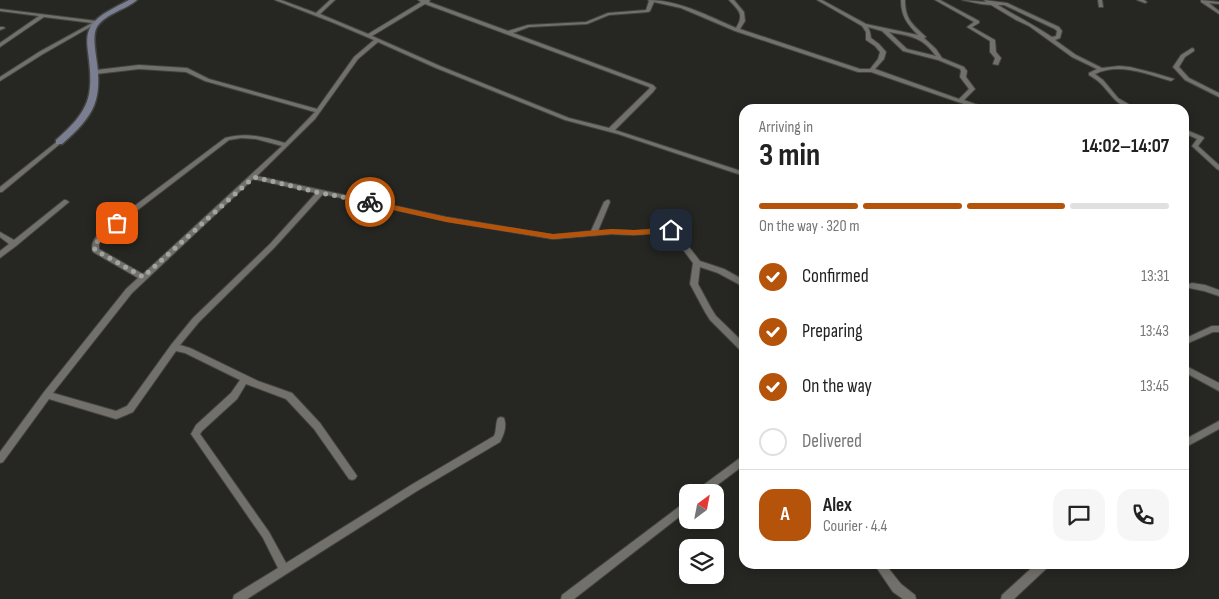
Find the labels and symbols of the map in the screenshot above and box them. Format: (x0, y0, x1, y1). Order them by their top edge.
courier (345, 177, 395, 227)
pin (96, 202, 138, 244)
pin (650, 209, 692, 251)
north arrow (679, 484, 724, 529)

